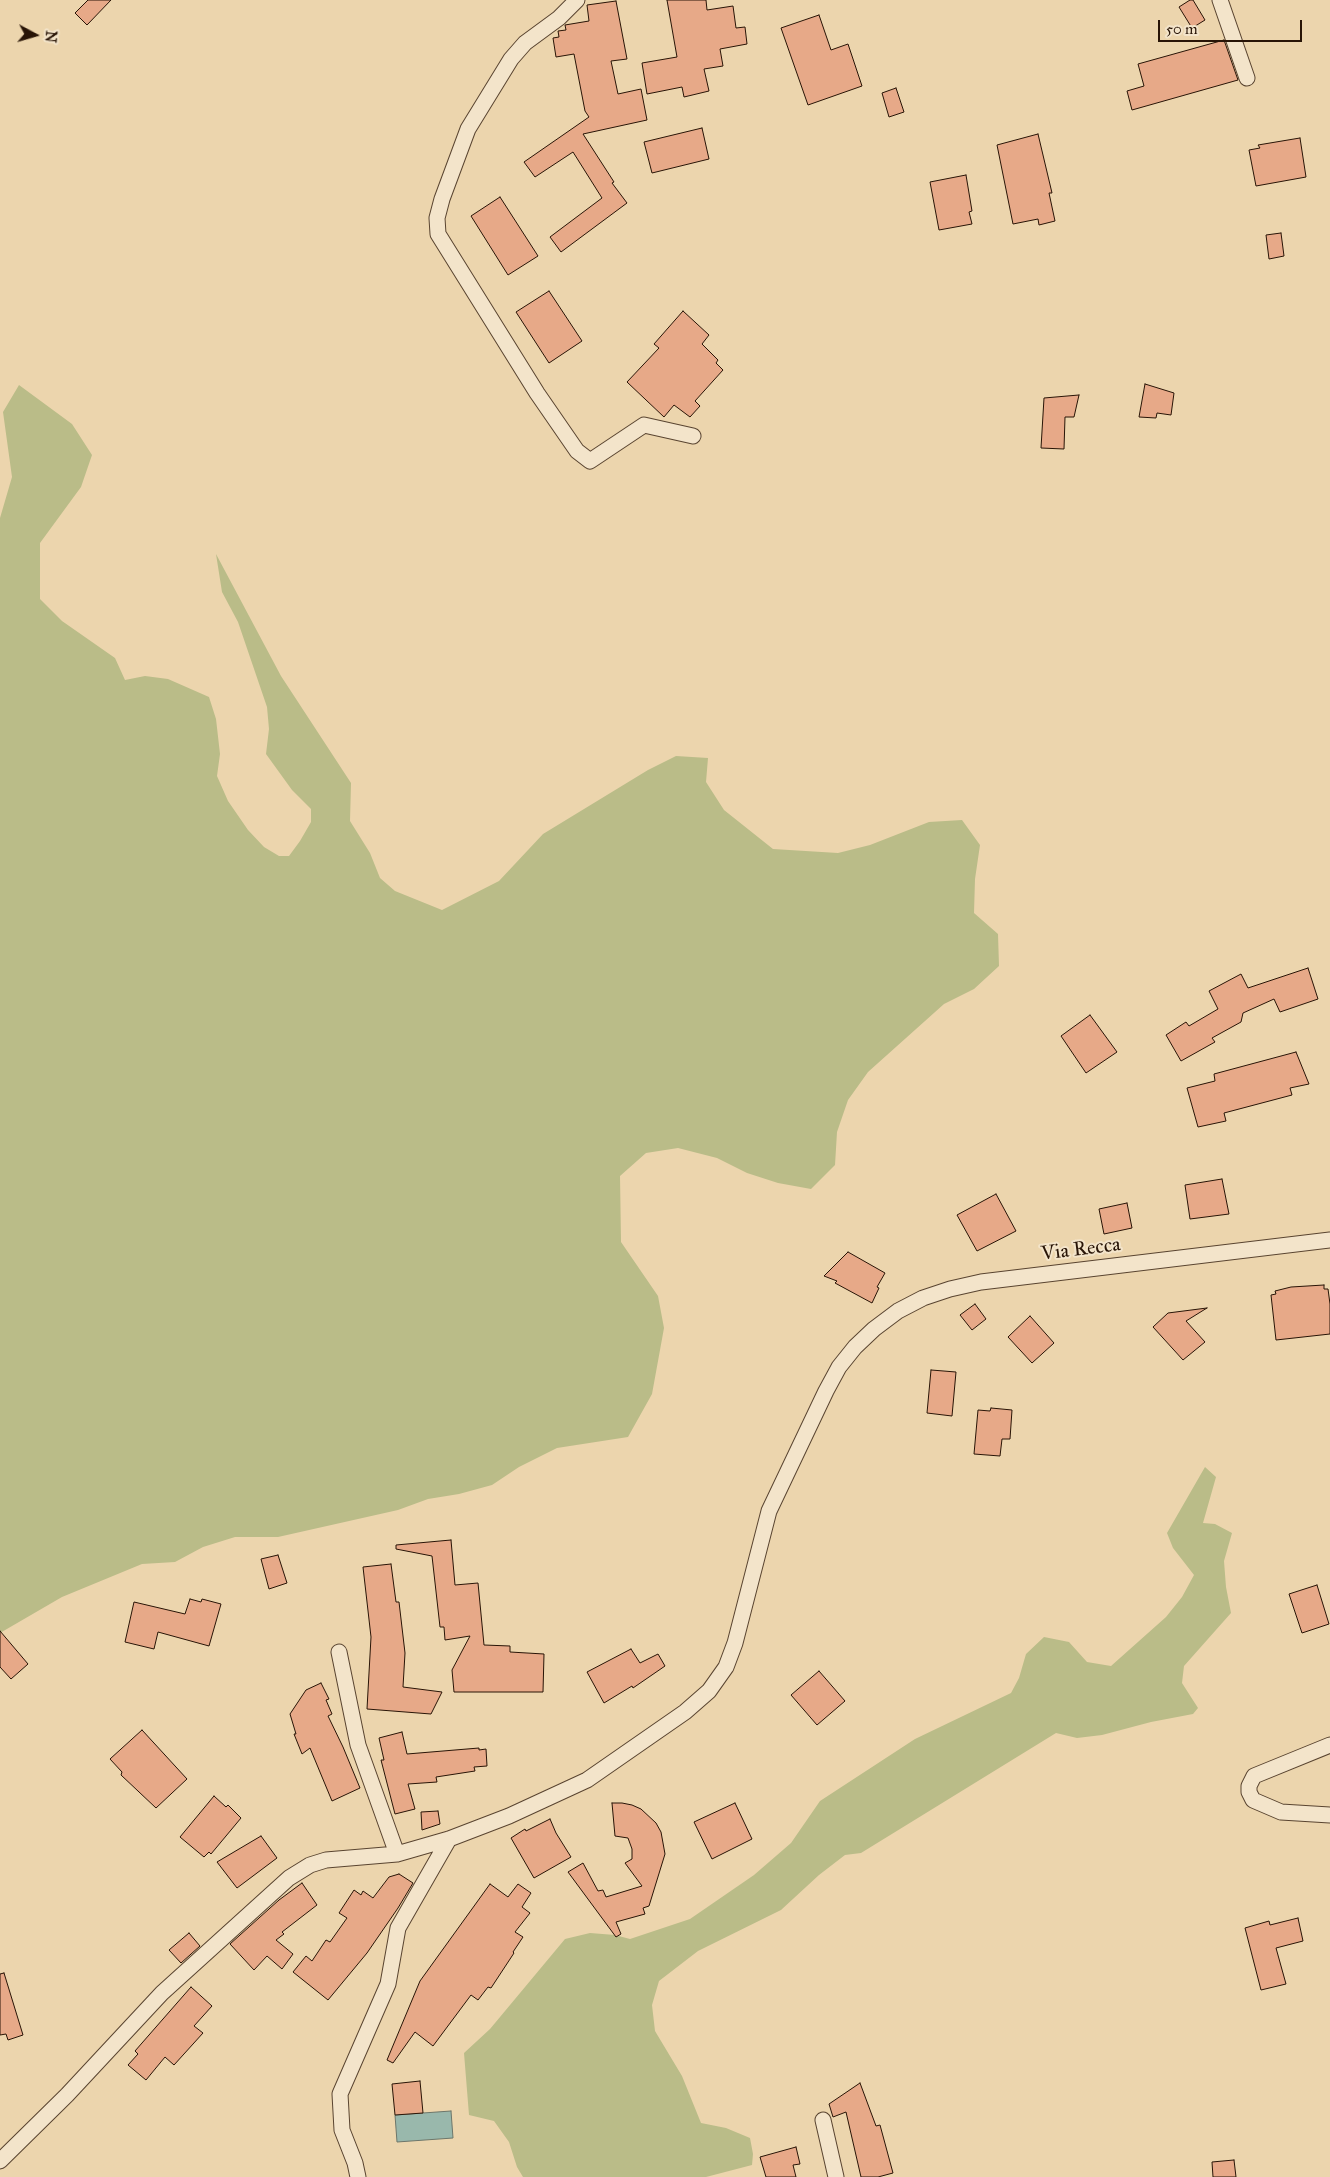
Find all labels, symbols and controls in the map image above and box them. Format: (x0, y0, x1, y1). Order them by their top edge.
north arrow (10, 10, 60, 60)
scale bar (1160, 10, 1304, 42)
text: 50 m (1166, 20, 1198, 38)
text: N (41, 30, 59, 43)
street label: Via Recca (1040, 1233, 1122, 1267)

